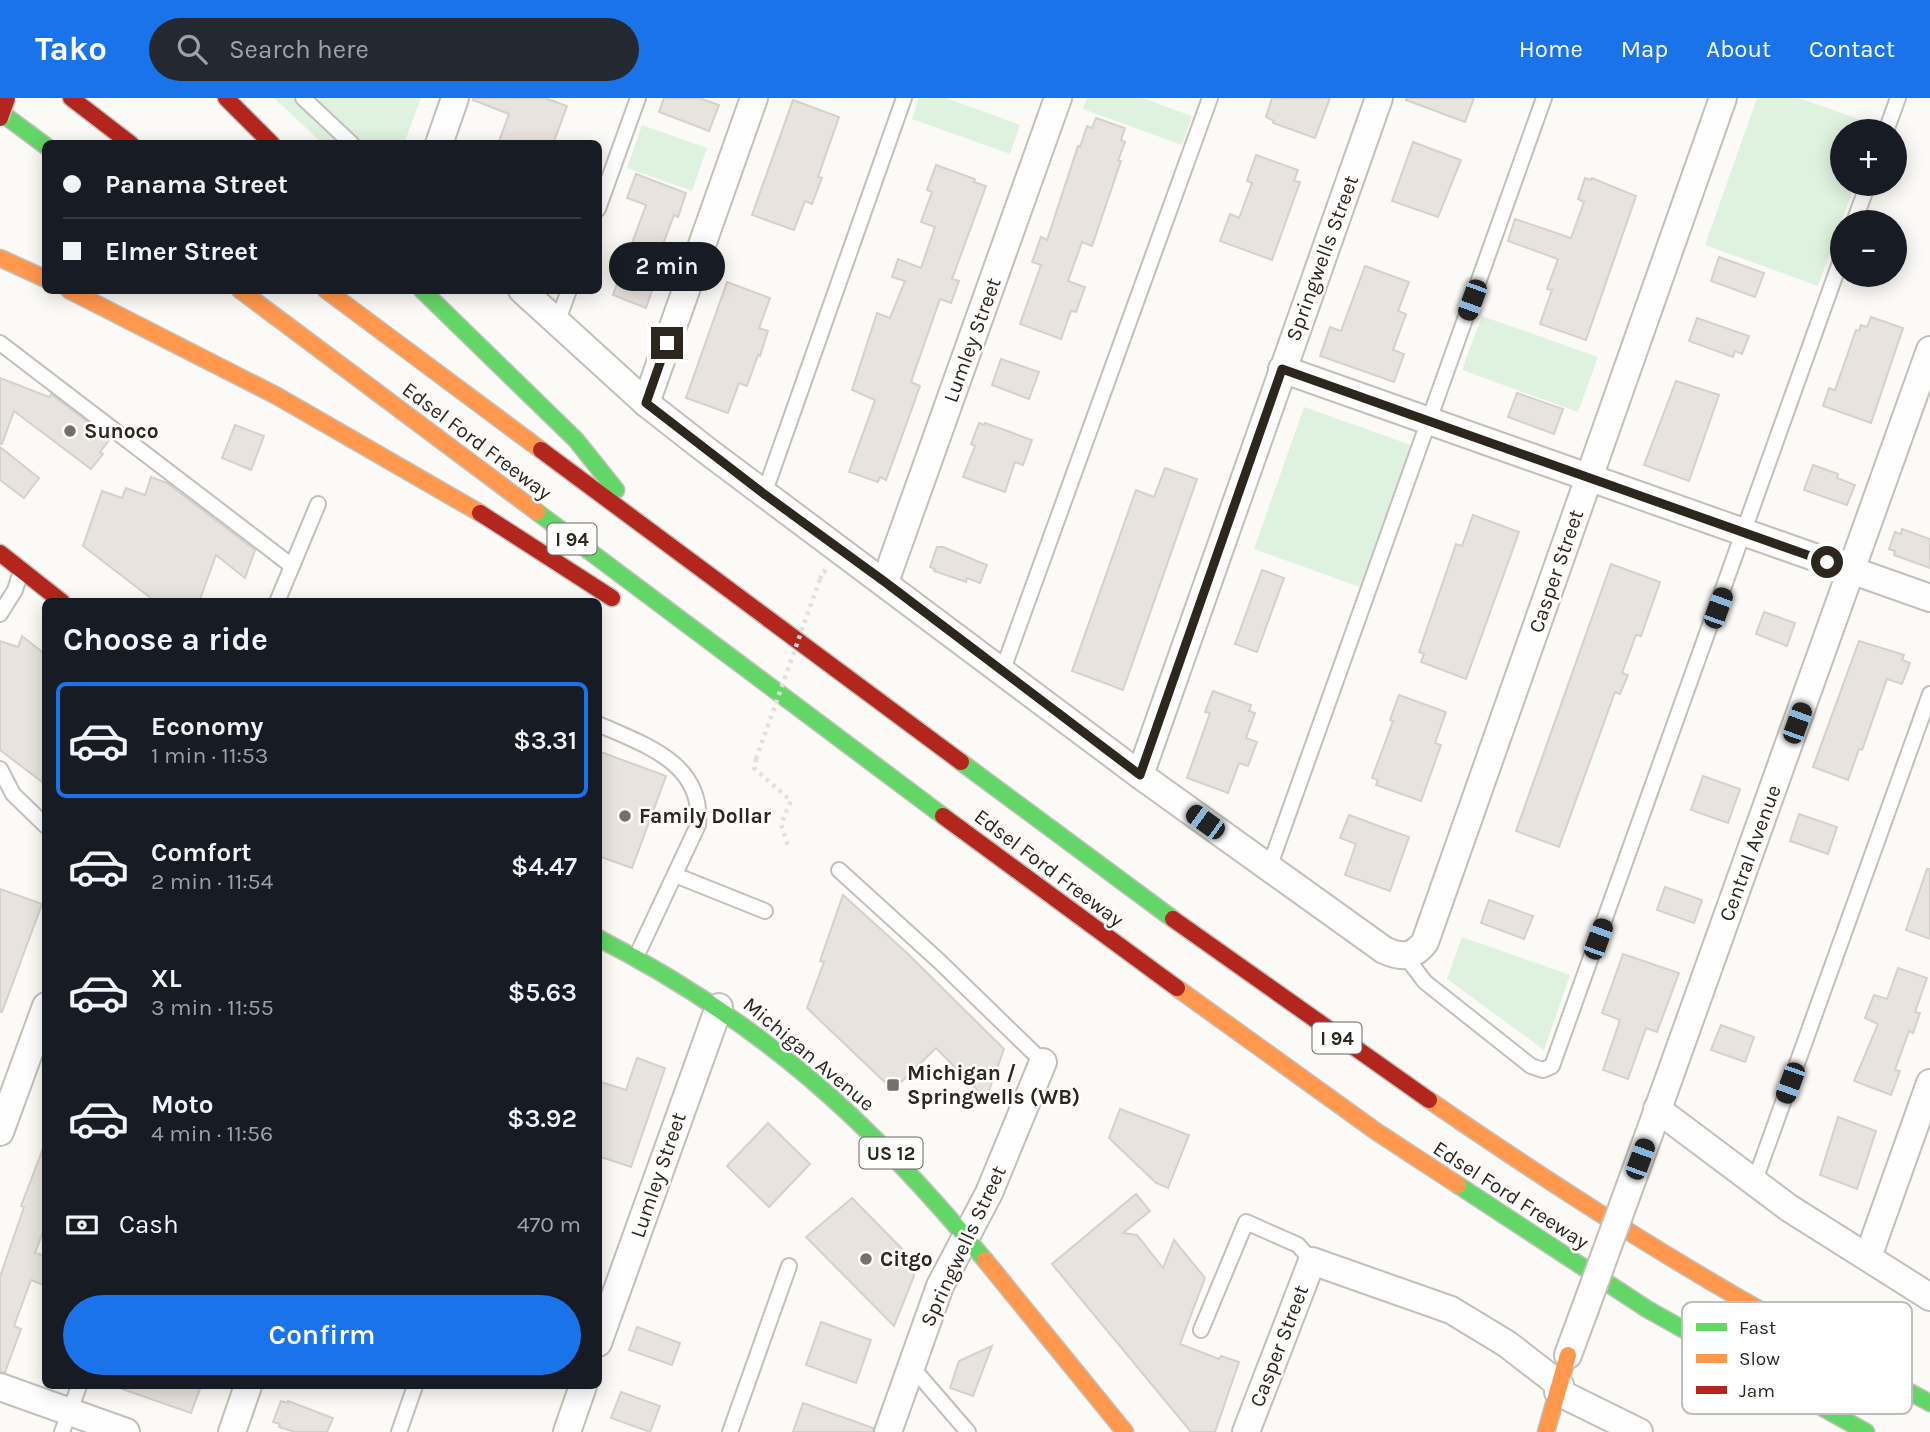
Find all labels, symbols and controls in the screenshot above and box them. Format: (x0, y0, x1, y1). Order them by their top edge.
search box (149, 18, 639, 81)
text: Tako (35, 30, 107, 68)
icon: search (173, 30, 211, 68)
text: Search here (229, 34, 369, 65)
text: Home (1519, 35, 1583, 63)
text: Map (1621, 35, 1668, 63)
text: About (1706, 35, 1771, 63)
text: Contact (1809, 35, 1895, 63)
map controls (1830, 119, 1907, 287)
button: + (1830, 119, 1907, 196)
text: Panama Street (105, 169, 288, 200)
street label: Springwells Street (1281, 172, 1363, 344)
button: − (1830, 210, 1907, 287)
text: Elmer Street (105, 236, 258, 267)
callout: 2 min (609, 242, 725, 290)
text: 2 min (636, 253, 698, 280)
street label: Lumley Street (938, 274, 1006, 406)
car (1455, 277, 1490, 323)
route end (651, 327, 683, 359)
street label: Edsel Ford Freeway (398, 377, 556, 505)
place label: Sunoco (84, 419, 159, 443)
marker: Sunoco (62, 423, 78, 439)
street label: Casper Street (1524, 506, 1588, 636)
road number: I 94 (548, 524, 596, 554)
route start (1811, 546, 1843, 578)
car (1701, 585, 1736, 631)
text: Choose a ride (63, 621, 268, 658)
car (1780, 700, 1815, 746)
icon: car (67, 709, 130, 772)
text: Economy (151, 711, 263, 742)
text: $3.31 (513, 725, 577, 756)
text: 1 min · 11:53 (151, 742, 268, 769)
street label: Central Avenue (1714, 782, 1786, 924)
car (1182, 801, 1229, 843)
place label: Family Dollar (639, 804, 772, 828)
street label: Edsel Ford Freeway (970, 804, 1128, 932)
marker: Family Dollar (617, 808, 633, 824)
icon: car (67, 835, 130, 898)
text: Comfort (151, 837, 252, 868)
text: $4.47 (511, 851, 577, 882)
text: 2 min · 11:54 (151, 868, 273, 895)
car (1581, 916, 1616, 962)
icon: car (67, 961, 130, 1024)
text: XL (151, 963, 182, 994)
text: $5.63 (508, 977, 577, 1008)
street label: Michigan Avenue (738, 992, 880, 1116)
text: 3 min · 11:55 (151, 994, 274, 1021)
road number: I 94 (1312, 1022, 1362, 1054)
car (1773, 1060, 1808, 1106)
place label: Michigan / Springwells (WB) (907, 1061, 1080, 1109)
marker: Michigan / Springwells (WB) (885, 1077, 901, 1093)
icon: car (67, 1087, 130, 1150)
text: Moto (151, 1089, 213, 1120)
text: $3.92 (507, 1103, 577, 1134)
street label: Lumley Street (625, 1109, 691, 1241)
text: 4 min · 11:56 (151, 1120, 273, 1147)
street label: Edsel Ford Freeway (1429, 1136, 1593, 1254)
car (1623, 1136, 1658, 1182)
road number: US 12 (860, 1138, 922, 1168)
street label: Springwells Street (915, 1162, 1011, 1330)
icon: cash (63, 1206, 101, 1244)
text: Cash (119, 1209, 179, 1240)
text: 470 m (517, 1211, 581, 1238)
place label: Citgo (880, 1247, 933, 1271)
marker: Citgo (858, 1251, 874, 1267)
street label: Casper Street (1245, 1282, 1313, 1410)
button: Confirm (63, 1295, 581, 1375)
legend (1682, 1302, 1912, 1414)
text: Fast (1739, 1317, 1776, 1339)
text: Slow (1739, 1348, 1780, 1370)
text: Jam (1739, 1380, 1775, 1402)

